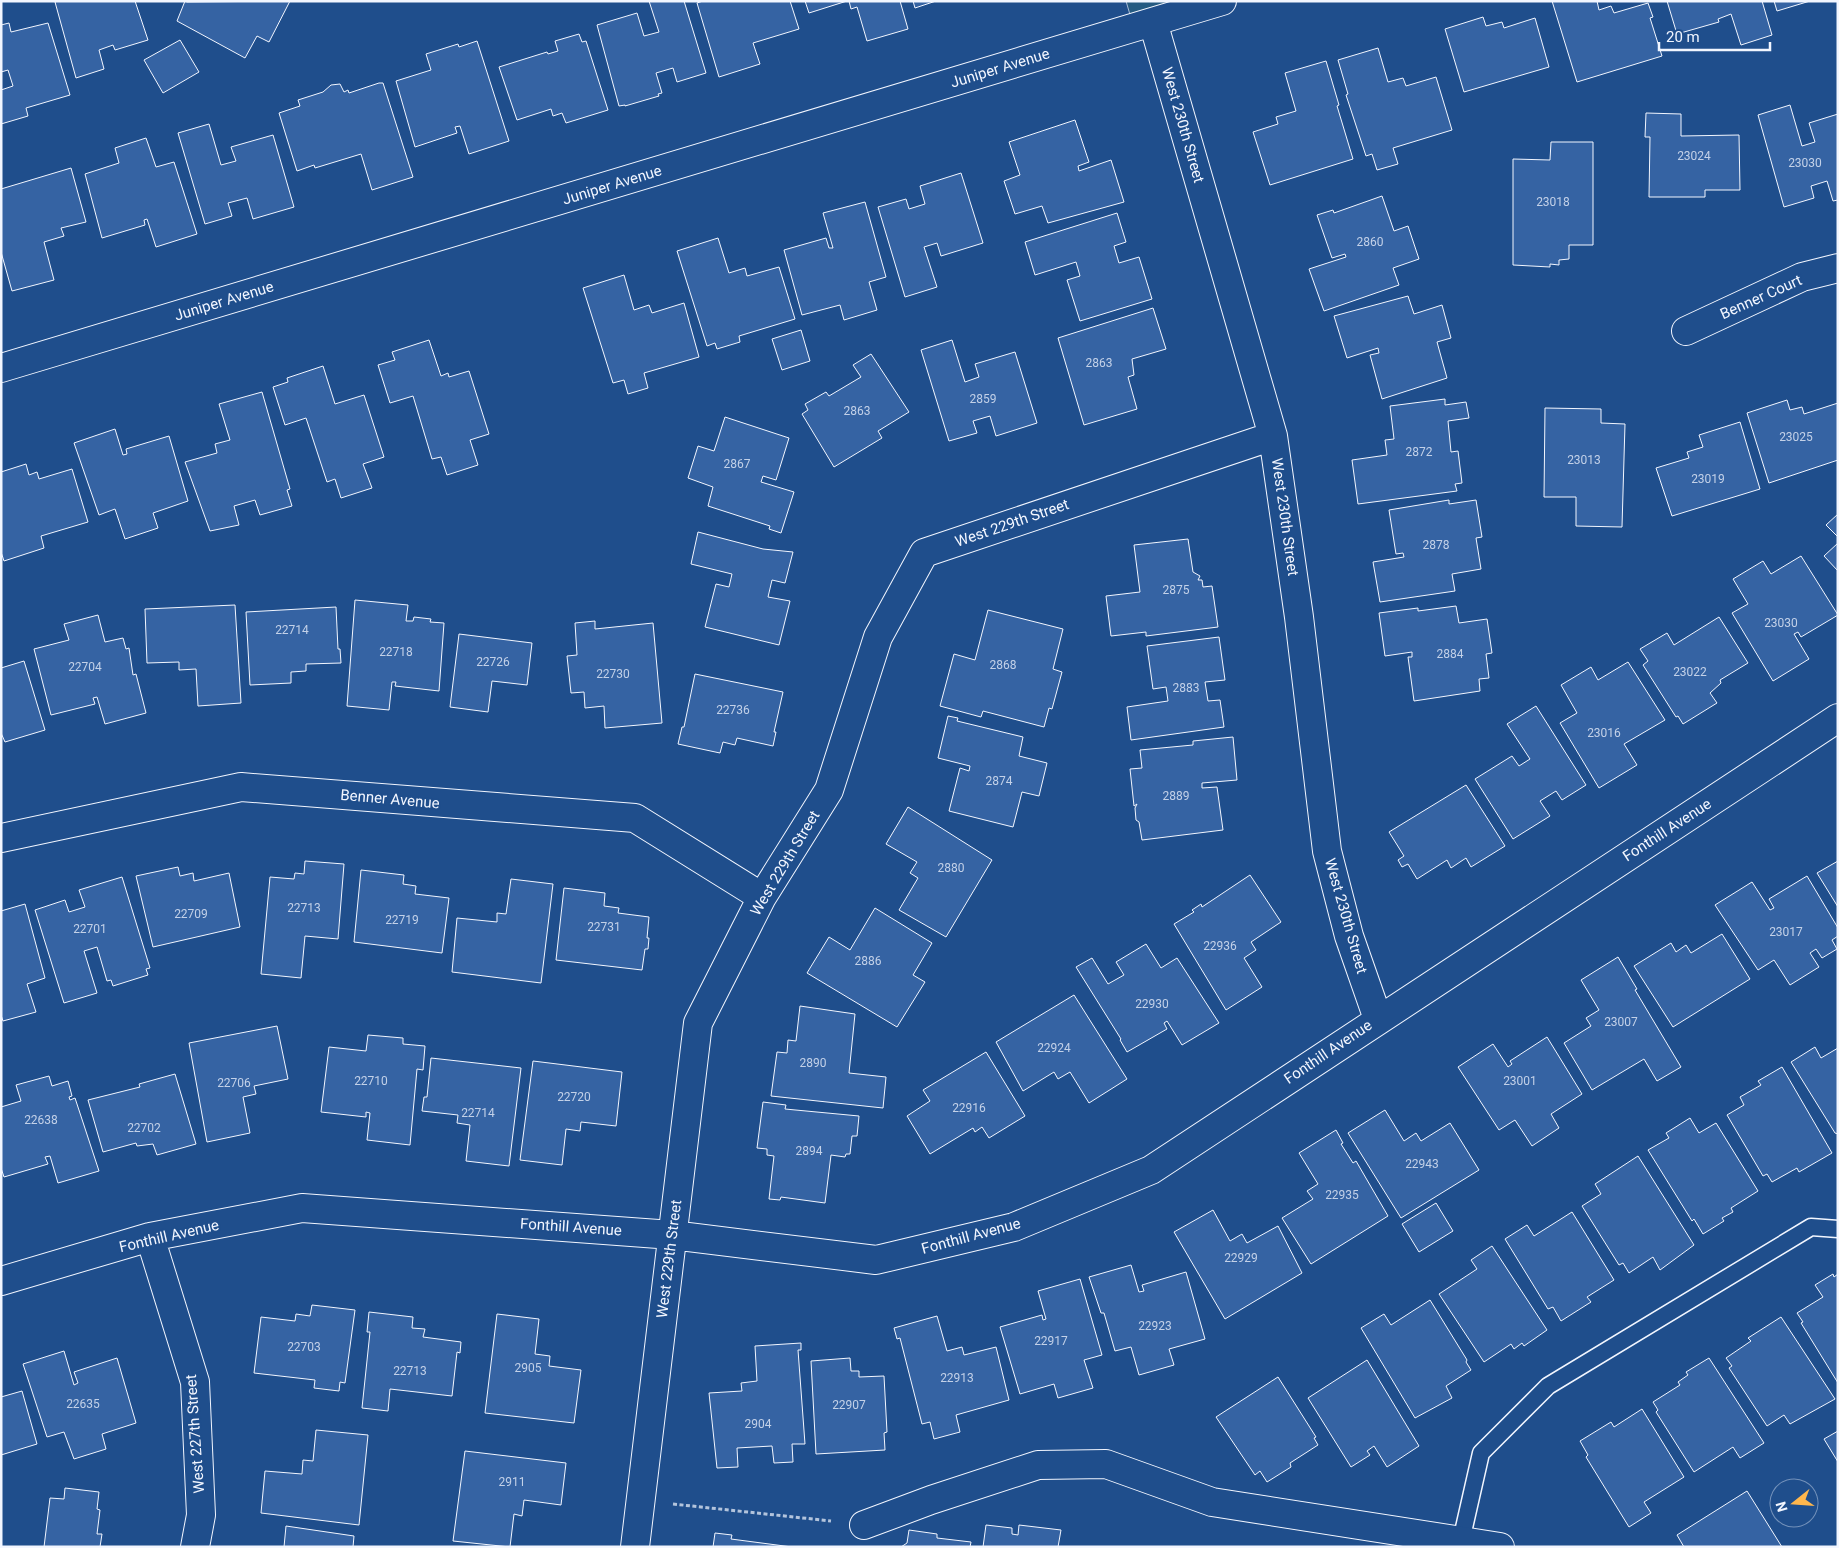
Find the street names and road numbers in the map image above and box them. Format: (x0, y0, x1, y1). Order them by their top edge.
street label: Juniper Avenue (948, 44, 1052, 92)
street label: West 230th Street (1158, 65, 1208, 185)
street label: Juniper Avenue (560, 161, 664, 209)
street label: Benner Court (1717, 271, 1805, 323)
street label: Juniper Avenue (172, 277, 276, 325)
street label: West 230th Street (1268, 457, 1302, 577)
street label: West 229th Street (953, 495, 1071, 551)
street label: Benner Avenue (340, 786, 440, 812)
street label: Fonthill Avenue (1619, 795, 1715, 865)
street label: West 229th Street (747, 807, 823, 919)
street label: West 230th Street (1321, 856, 1371, 976)
street label: Fonthill Avenue (1281, 1016, 1375, 1088)
street label: West 229th Street (653, 1199, 685, 1319)
street label: Fonthill Avenue (520, 1214, 622, 1240)
street label: Fonthill Avenue (919, 1214, 1023, 1258)
street label: Fonthill Avenue (117, 1216, 221, 1256)
street label: West 227th Street (182, 1374, 208, 1494)

